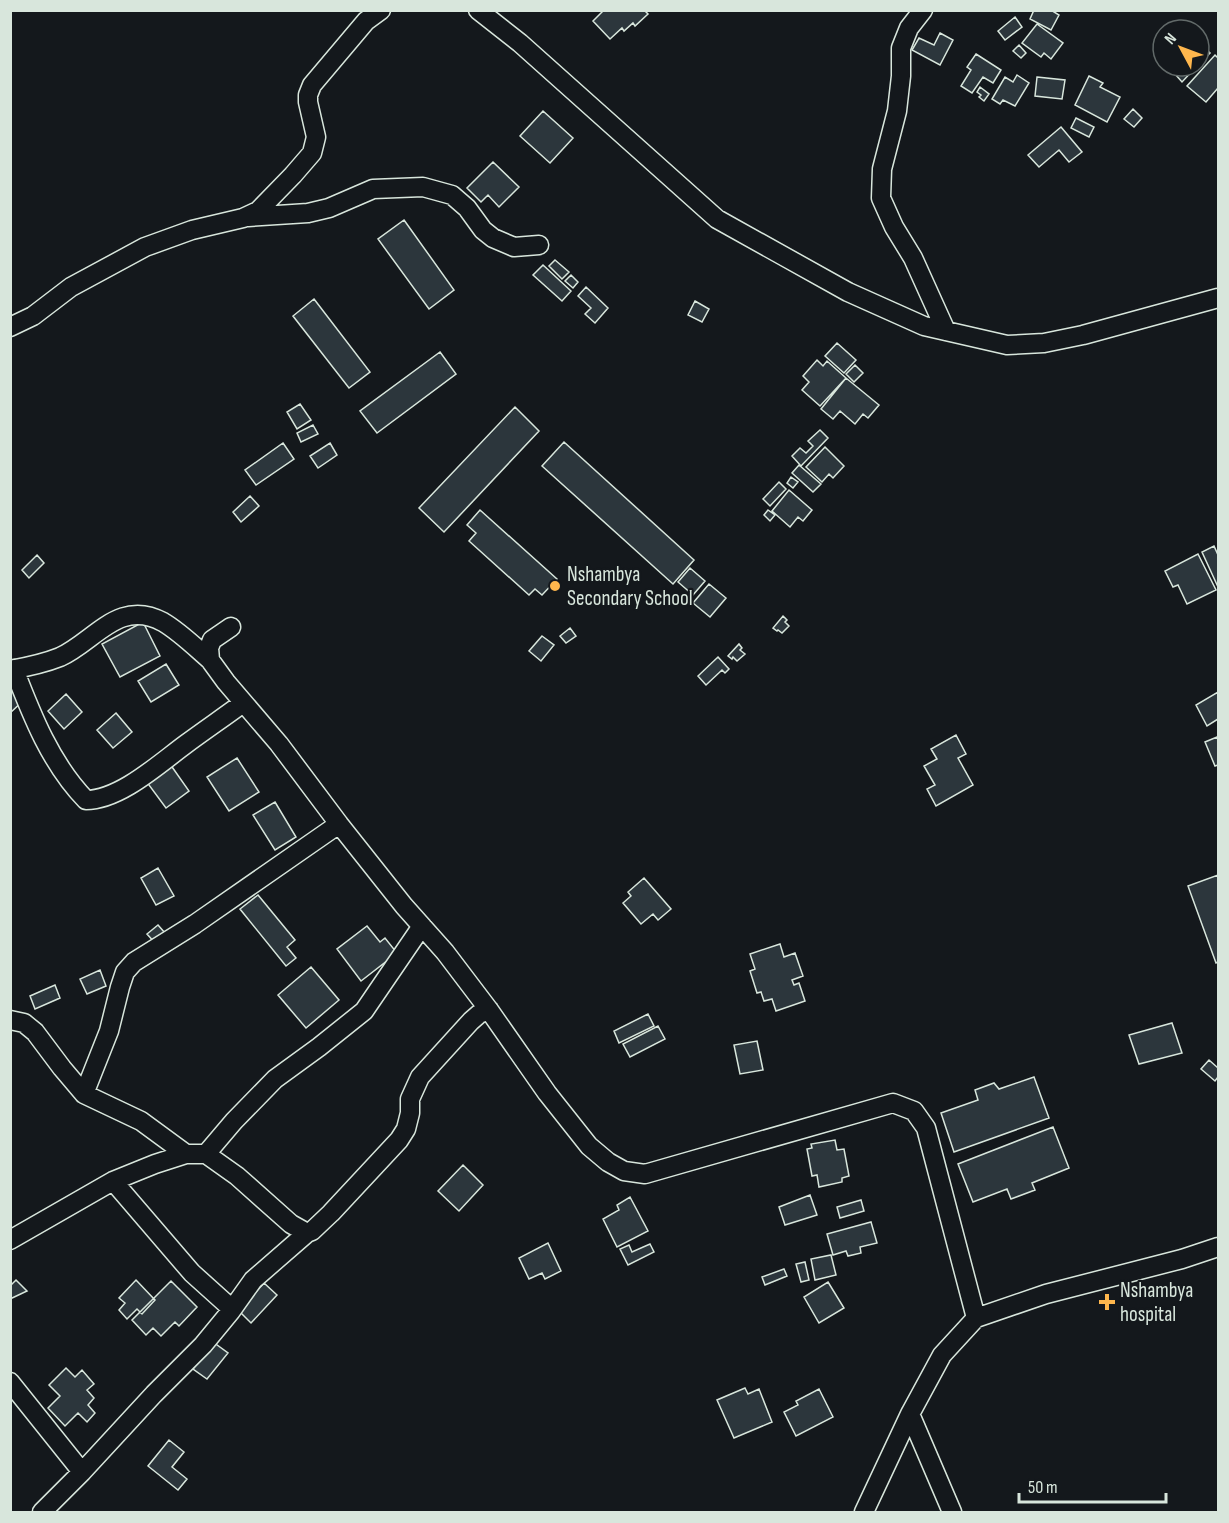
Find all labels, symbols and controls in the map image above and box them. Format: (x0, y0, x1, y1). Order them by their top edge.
north arrow (1151, 18, 1211, 78)
text: N (1161, 30, 1181, 49)
place label: Nshambya Secondary School (567, 562, 693, 611)
marker: Nshambya Secondary School (548, 579, 562, 593)
place label: Nshambya hospital (1120, 1278, 1193, 1327)
marker: Nshambya hospital (1098, 1293, 1116, 1311)
scale bar (1019, 1466, 1166, 1504)
text: 50 m (1028, 1477, 1058, 1498)

